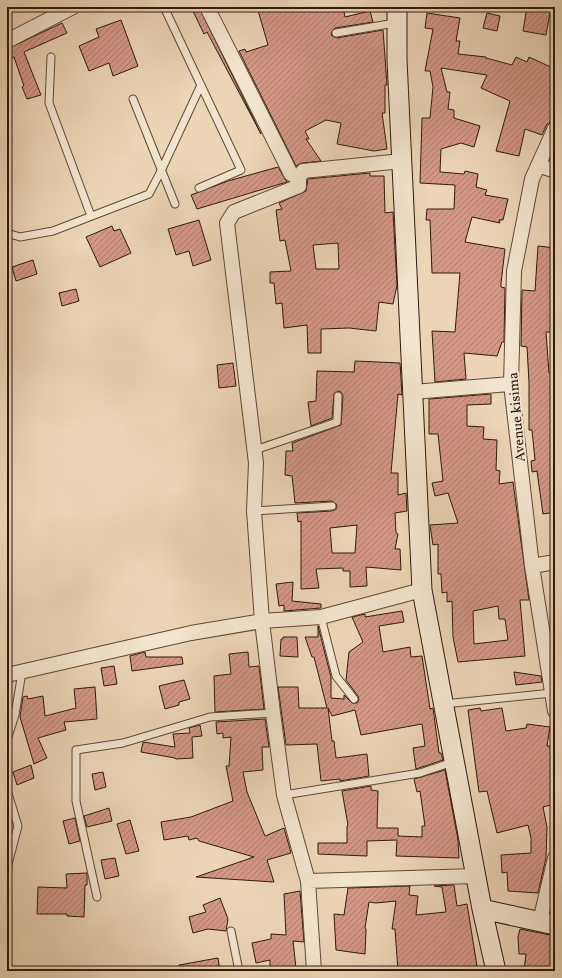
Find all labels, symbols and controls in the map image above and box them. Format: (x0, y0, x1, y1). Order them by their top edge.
street label: Avenue kisima (504, 371, 531, 463)

